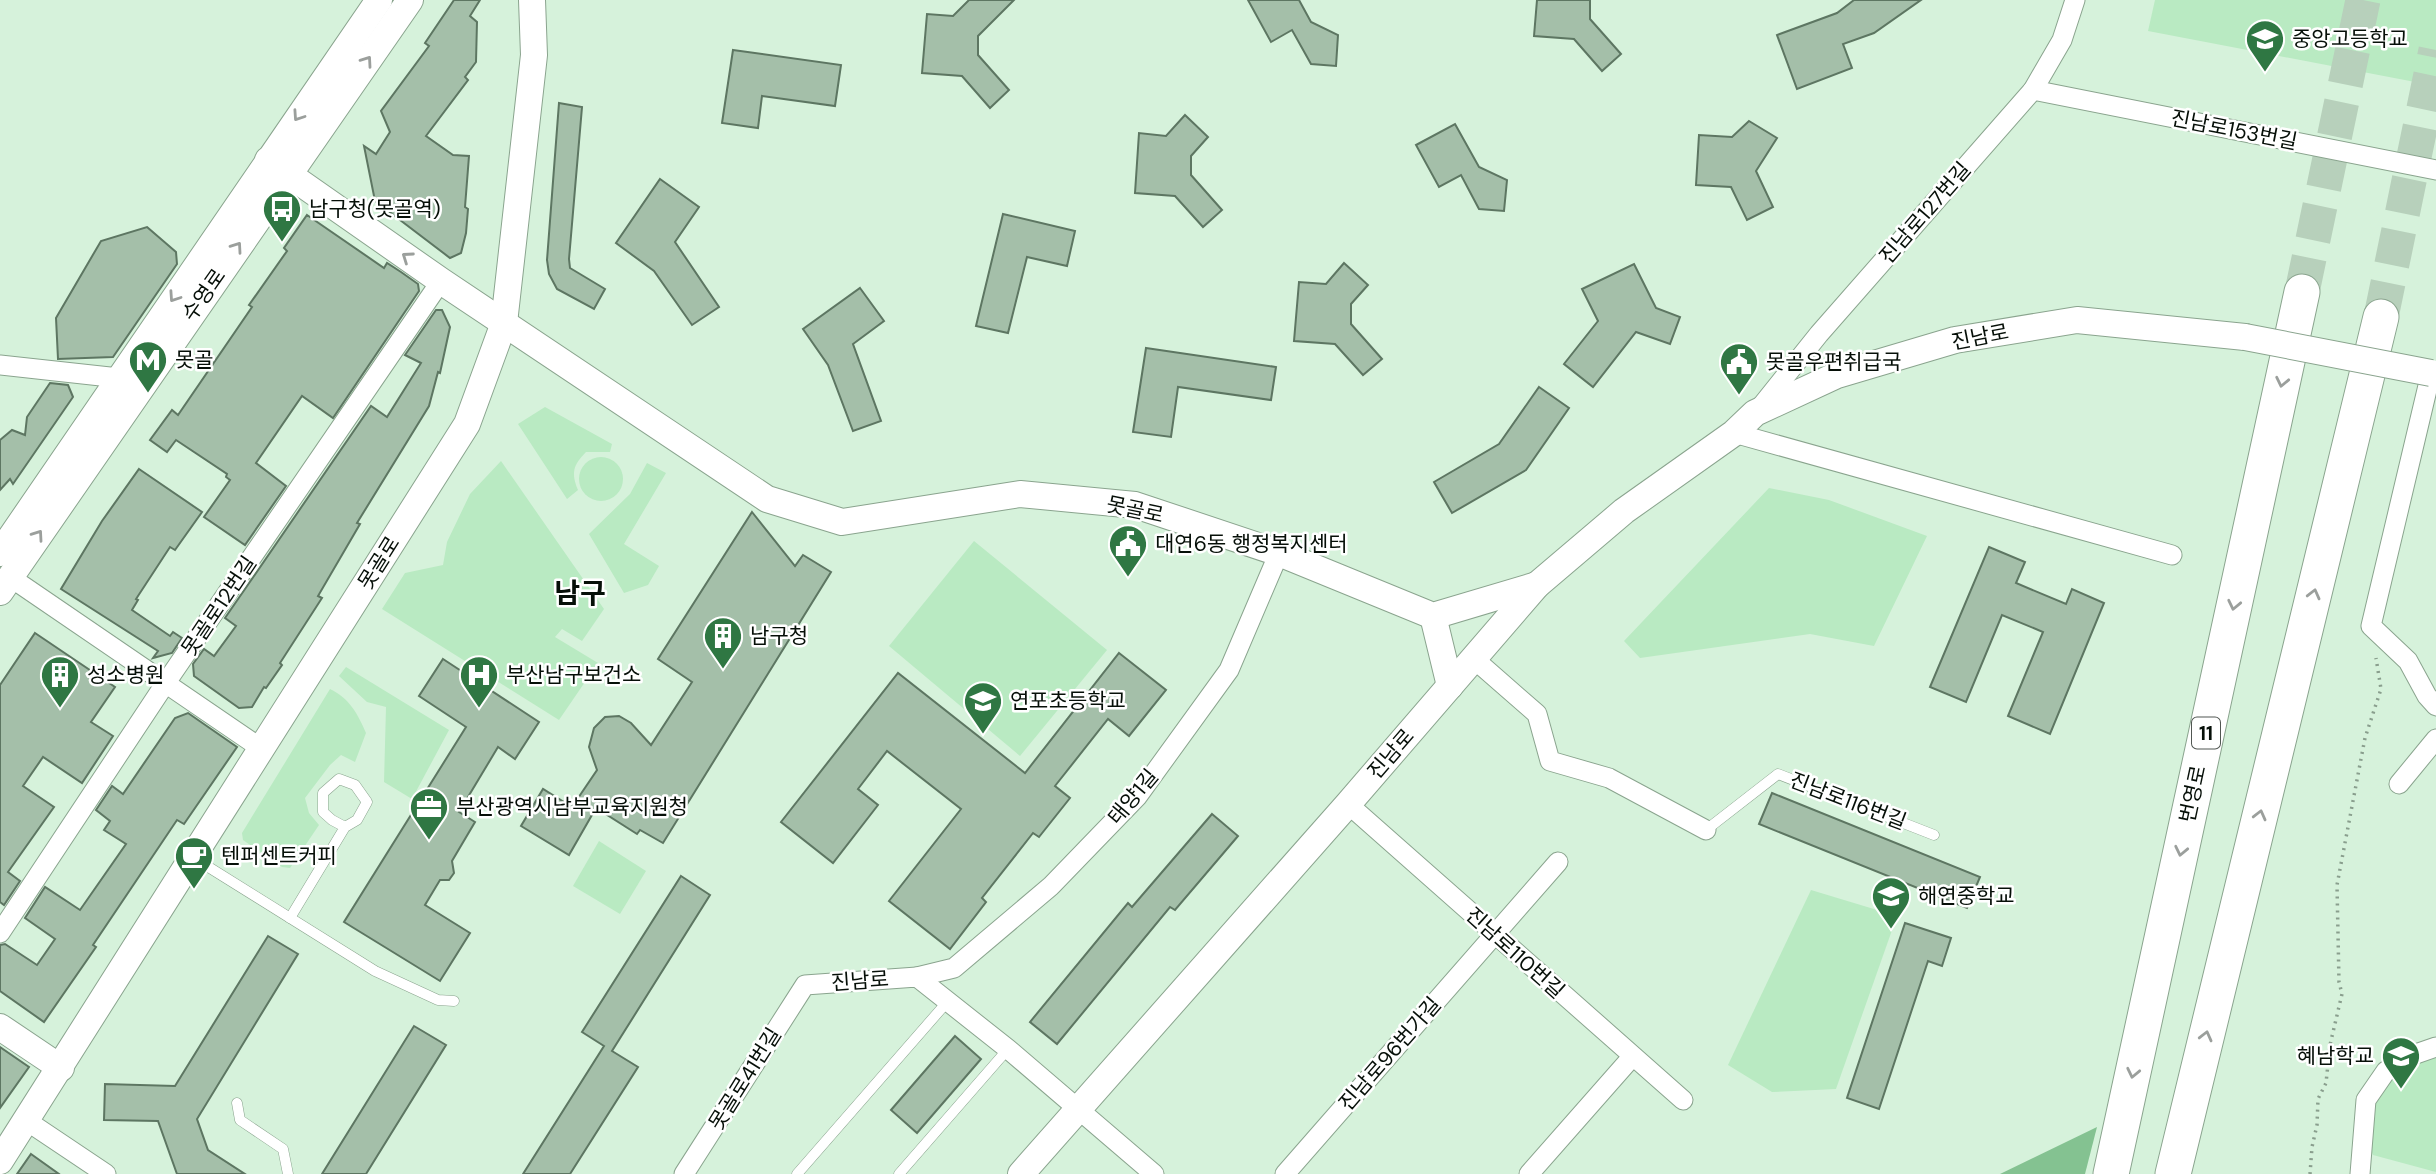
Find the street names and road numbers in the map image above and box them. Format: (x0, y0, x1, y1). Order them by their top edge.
street label: 진남로153번길 (2168, 104, 2300, 156)
street label: 진남로127번길 (1873, 156, 1977, 270)
street label: 수영로 (176, 263, 232, 327)
street label: 진남로 (1949, 318, 2011, 356)
street label: 못골로 (1104, 490, 1166, 530)
street label: 못골로 (352, 531, 406, 595)
street label: 못골로12번길 (175, 550, 263, 662)
road number: 11 (2192, 718, 2220, 748)
street label: 진남로 (1361, 723, 1421, 785)
street label: 태양1길 (1102, 763, 1164, 831)
street label: 번영로 (2173, 763, 2213, 825)
street label: 진남로116번길 (1786, 766, 1910, 836)
street label: 진남로110번길 (1460, 901, 1570, 1005)
street label: 진남로 (830, 965, 890, 997)
street label: 진남로96번가길 (1333, 991, 1447, 1117)
street label: 못골로41번길 (702, 1022, 788, 1136)

